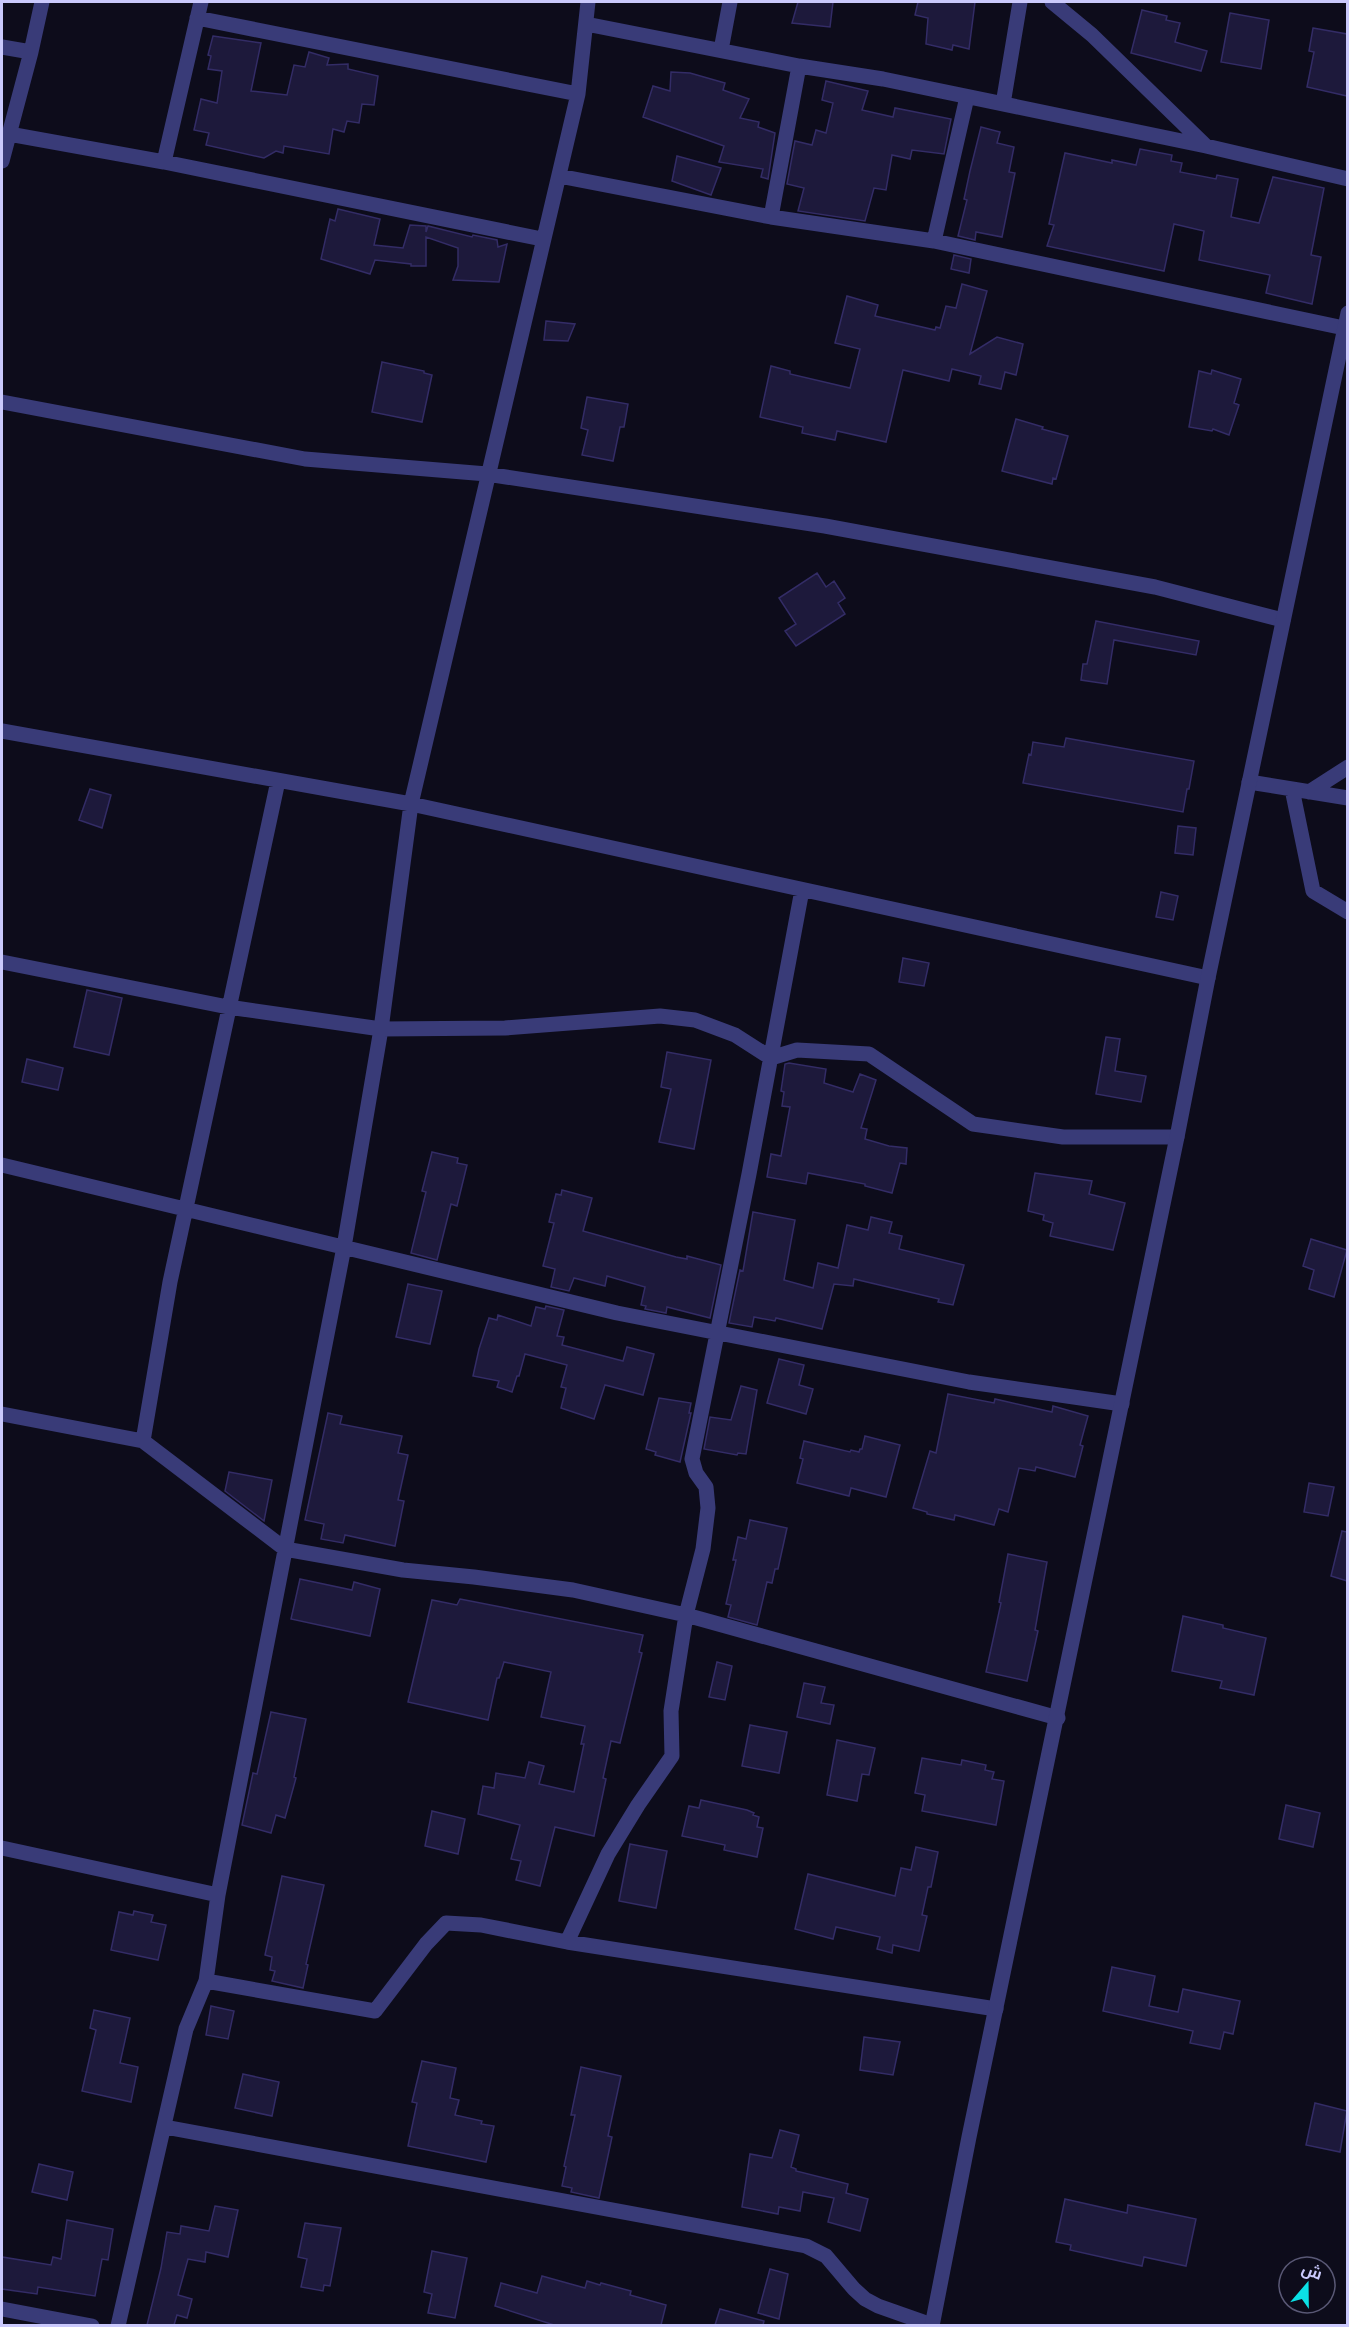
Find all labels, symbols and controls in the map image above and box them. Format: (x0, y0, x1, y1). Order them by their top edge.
north arrow (1277, 2255, 1337, 2315)
text: ش (1299, 2259, 1325, 2284)

